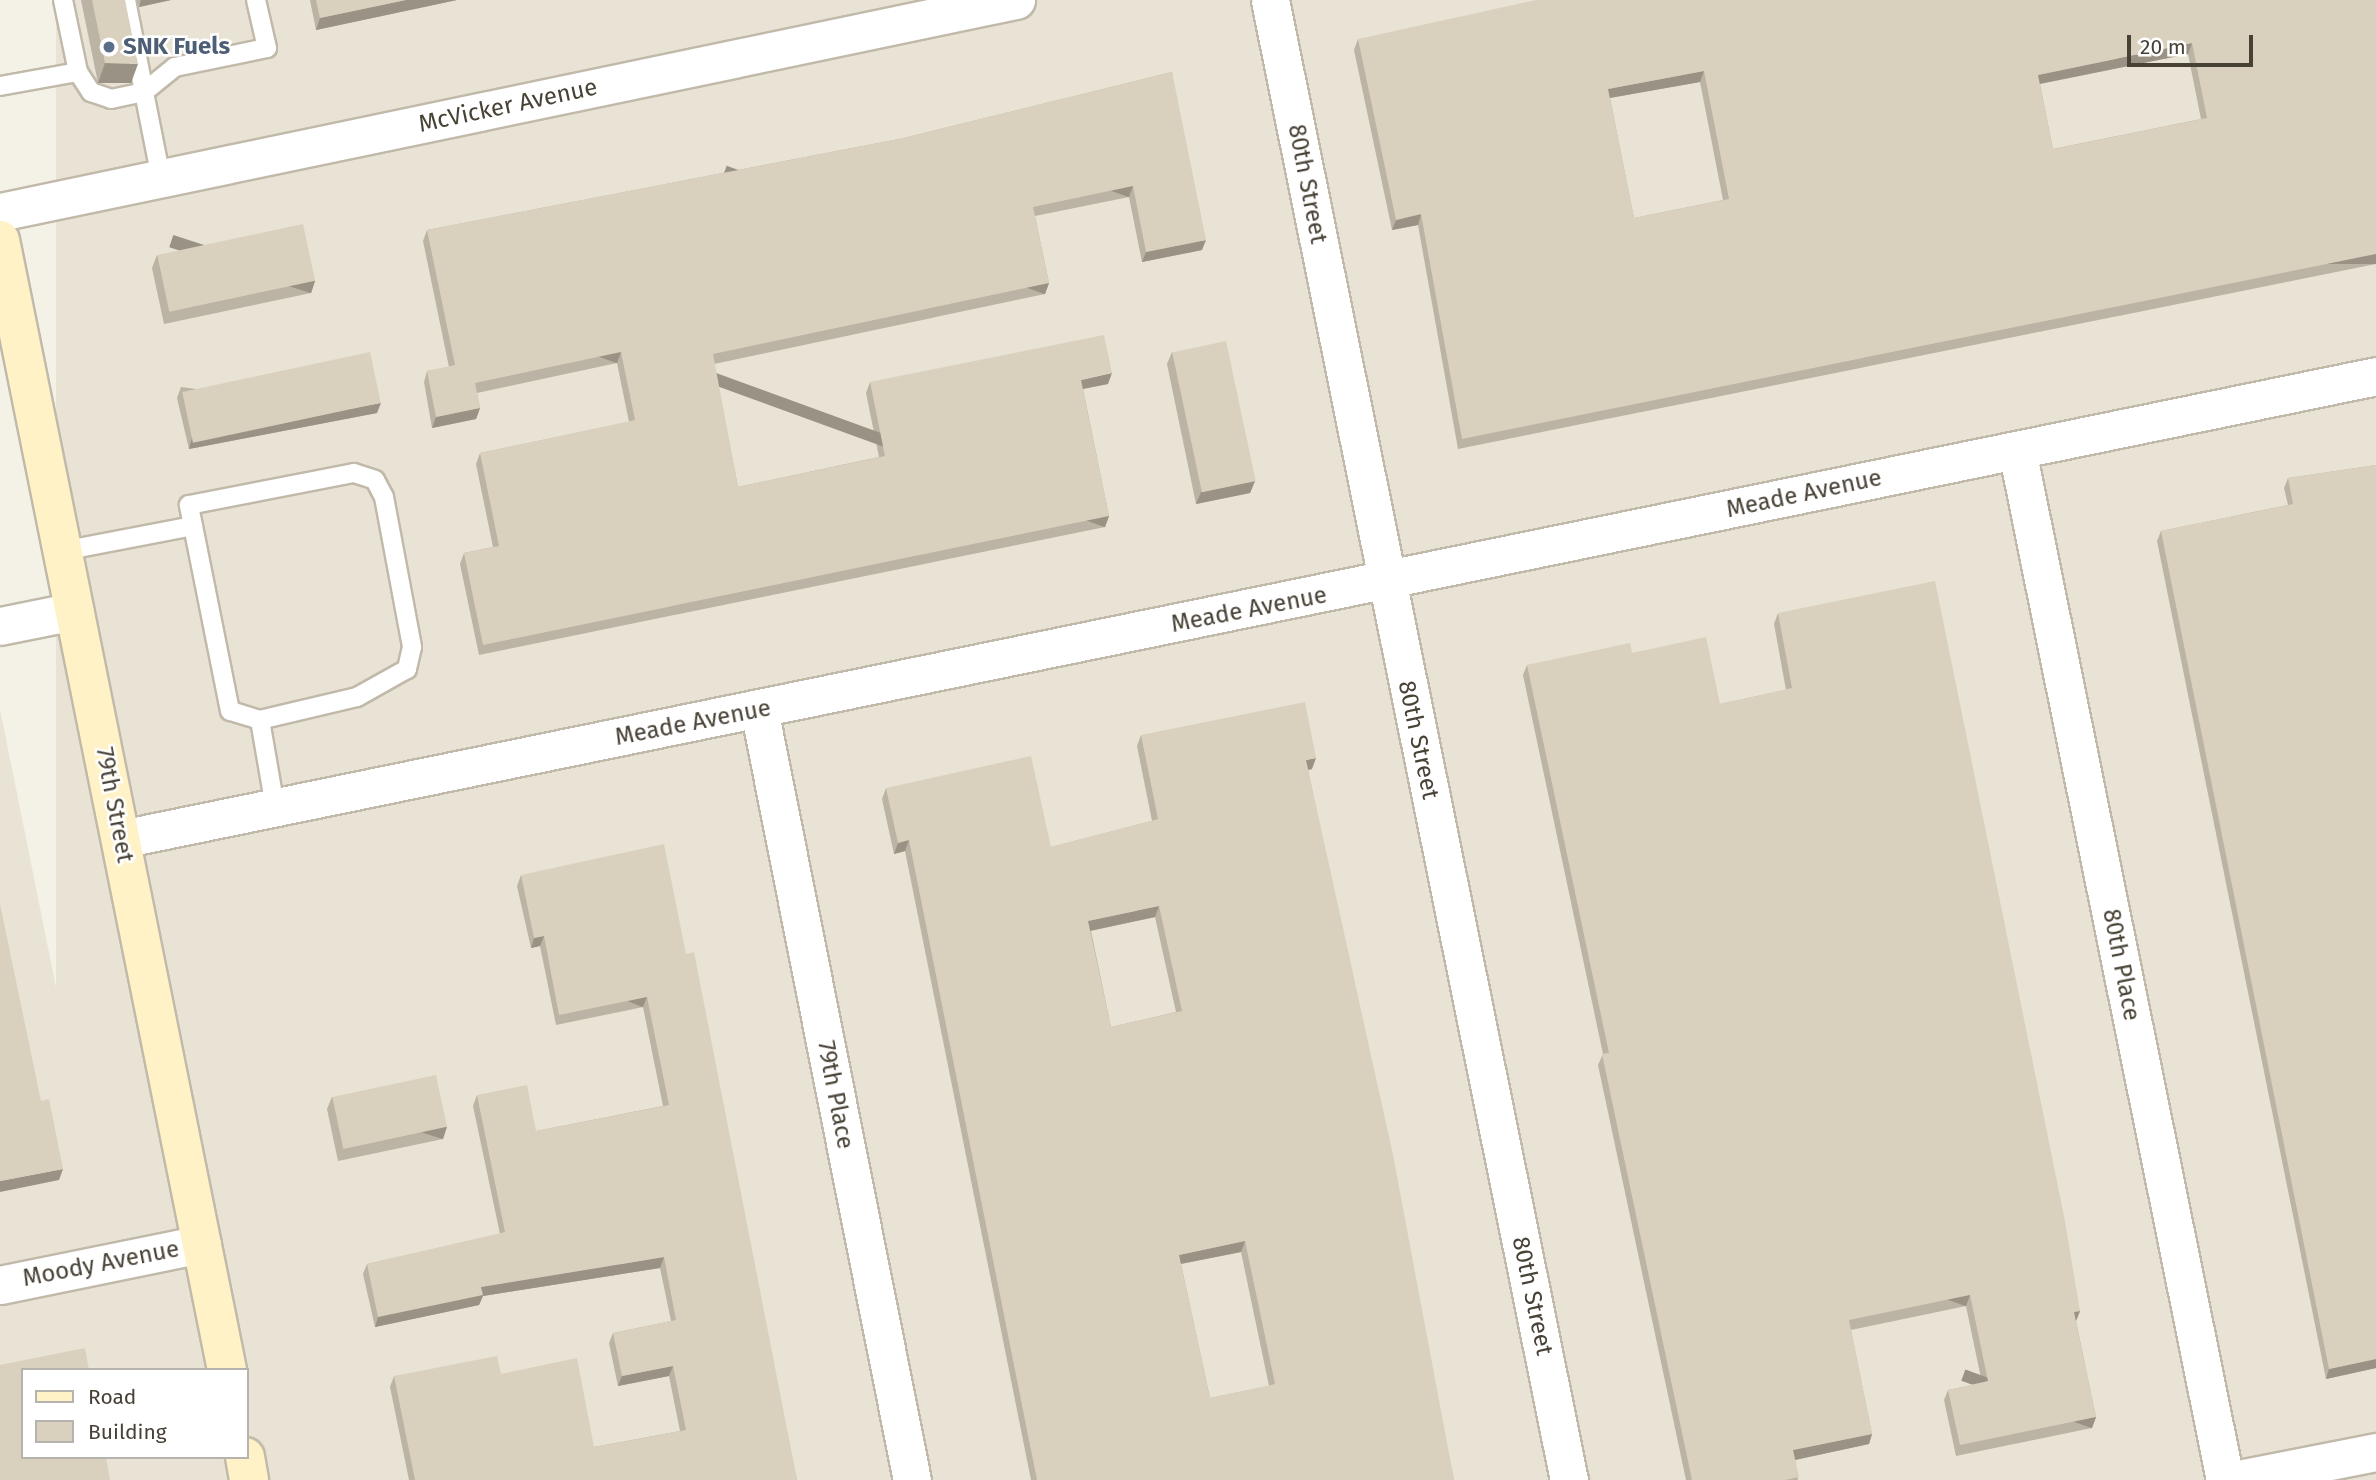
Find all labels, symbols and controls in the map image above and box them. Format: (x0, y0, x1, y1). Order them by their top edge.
scale bar (2131, 21, 2257, 65)
place label: SNK Fuels (123, 33, 230, 61)
text: 20 m (2140, 34, 2186, 60)
marker: SNK Fuels (101, 39, 117, 55)
street label: McVicker Avenue (416, 73, 600, 139)
street label: 80th Street (1281, 122, 1333, 246)
street label: Meade Avenue (1724, 463, 1884, 525)
street label: Meade Avenue (1169, 581, 1329, 639)
street label: 80th Street (1391, 678, 1445, 802)
street label: Meade Avenue (613, 694, 773, 752)
street label: 79th Street (89, 745, 139, 865)
street label: 80th Place (2096, 907, 2146, 1023)
street label: 79th Place (810, 1038, 860, 1152)
street label: 80th Street (1505, 1234, 1559, 1358)
street label: Moody Avenue (20, 1235, 182, 1293)
legend (21, 1368, 248, 1459)
text: Road (88, 1384, 136, 1410)
text: Building (88, 1419, 167, 1445)

